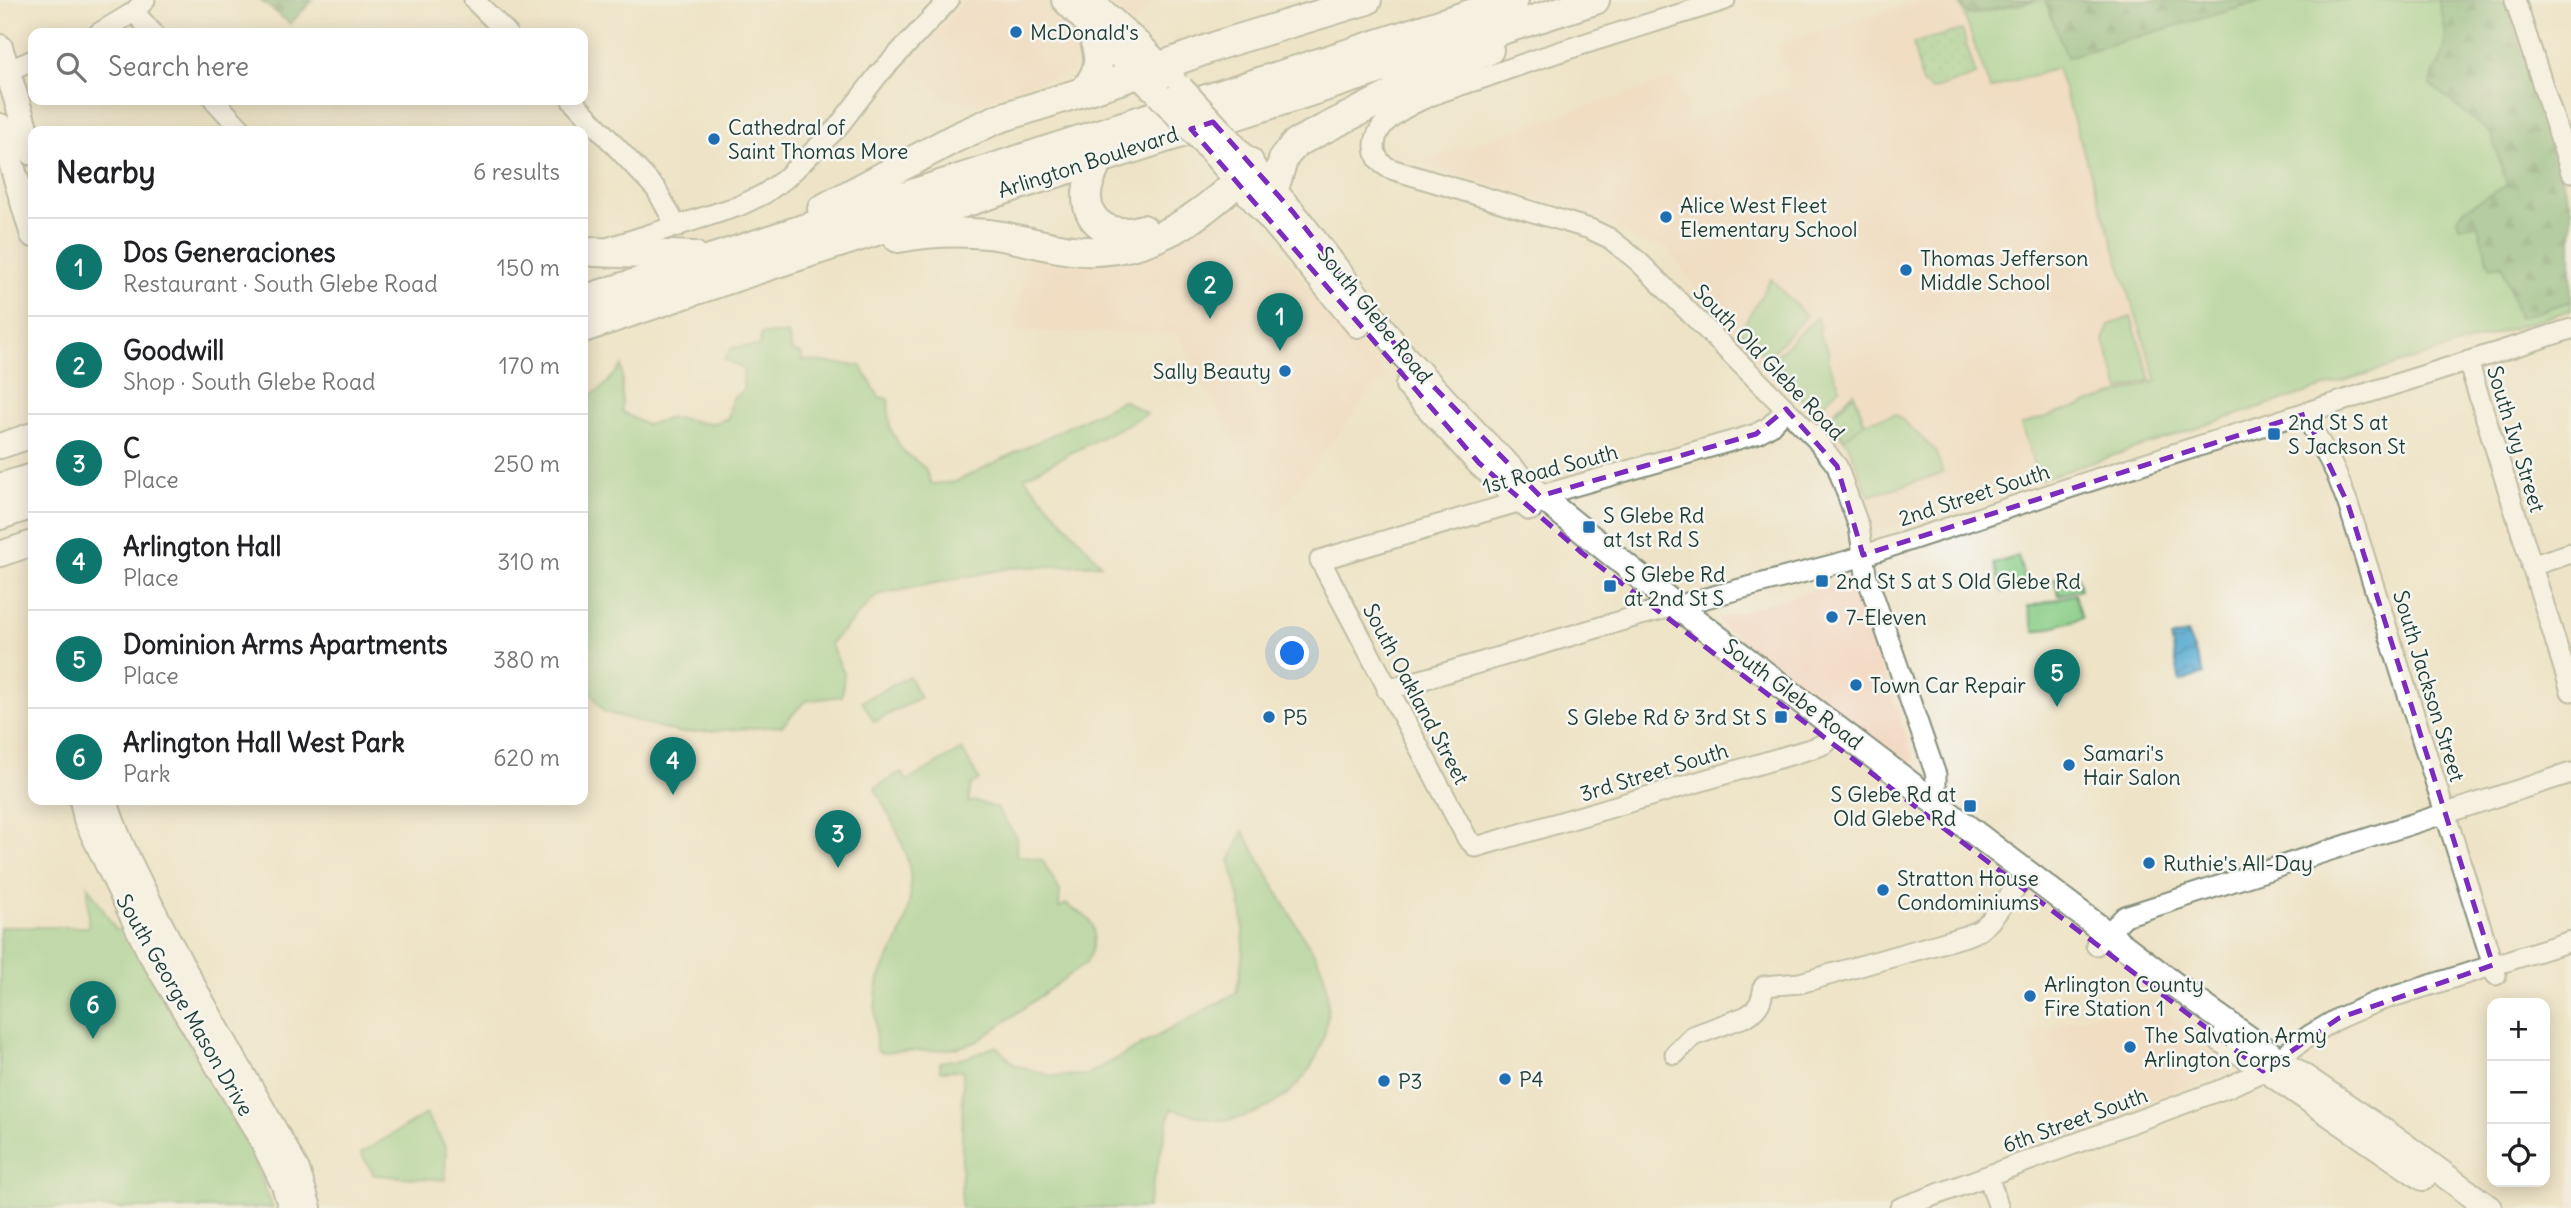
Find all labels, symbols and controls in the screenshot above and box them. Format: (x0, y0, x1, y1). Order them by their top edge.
place label: McDonald's (1030, 19, 1139, 46)
marker: McDonald's (1008, 24, 1024, 40)
search box (28, 28, 588, 105)
icon: search (52, 48, 90, 86)
text: Search here (108, 50, 249, 83)
place label: Cathedral of Saint Thomas More (728, 114, 908, 165)
street label: Arlington Boulevard (994, 120, 1182, 204)
marker: Cathedral of Saint Thomas More (706, 131, 722, 147)
text: Nearby (56, 153, 156, 191)
text: 6 results (473, 157, 560, 186)
place label: Alice West Fleet Elementary School (1680, 192, 1857, 243)
marker: Alice West Fleet Elementary School (1658, 209, 1674, 225)
text: Dos Generaciones (123, 236, 336, 269)
street label: South Glebe Road (1312, 241, 1438, 389)
place label: Thomas Jefferson Middle School (1920, 245, 2088, 296)
text: 1 (74, 253, 84, 282)
text: 150 m (497, 253, 560, 282)
pin: 2 (1187, 261, 1233, 319)
marker: Thomas Jefferson Middle School (1898, 262, 1914, 278)
text: Restaurant · South Glebe Road (123, 269, 438, 298)
street label: South Old Glebe Road (1688, 278, 1850, 446)
pin: 1 (1257, 293, 1303, 351)
text: Goodwill (123, 334, 224, 367)
text: 2 (73, 351, 85, 380)
text: 170 m (499, 351, 560, 380)
place label: Sally Beauty (1153, 358, 1271, 385)
marker: Sally Beauty (1277, 363, 1293, 379)
street label: South Ivy Street (2481, 363, 2551, 515)
text: Shop · South Glebe Road (123, 367, 375, 396)
place label: 2nd St S at S Jackson St (2288, 409, 2406, 460)
marker: 2nd St S at S Jackson St (2266, 426, 2282, 442)
text: C (123, 432, 140, 465)
street label: 1st Road South (1479, 438, 1621, 500)
text: 3 (72, 449, 86, 478)
text: 250 m (493, 449, 560, 478)
street label: 2nd Street South (1895, 458, 2053, 532)
text: Place (123, 465, 179, 494)
place label: S Glebe Rd at 1st Rd S (1603, 502, 1704, 553)
marker: S Glebe Rd at 1st Rd S (1581, 519, 1597, 535)
text: Arlington Hall (123, 530, 281, 563)
text: 4 (72, 547, 86, 576)
text: 310 m (497, 547, 560, 576)
place label: S Glebe Rd at 2nd St S (1624, 561, 1725, 612)
text: Place (123, 563, 179, 592)
place label: 2nd St S at S Old Glebe Rd (1836, 568, 2081, 595)
marker: 2nd St S at S Old Glebe Rd (1814, 573, 1830, 589)
marker: S Glebe Rd at 2nd St S (1602, 578, 1618, 594)
street label: South Jackson Street (2387, 587, 2471, 785)
street label: South Oakland Street (1357, 599, 1475, 789)
place label: 7-Eleven (1846, 604, 1927, 631)
marker: 7-Eleven (1824, 609, 1840, 625)
text: Dominion Arms Apartments (123, 628, 447, 661)
street label: South Glebe Road (1718, 633, 1868, 755)
your location (1275, 636, 1309, 670)
text: 5 (72, 645, 86, 674)
text: 380 m (493, 645, 560, 674)
pin: 5 (2034, 649, 2080, 707)
text: Place (123, 661, 179, 690)
place label: Town Car Repair (1870, 672, 2026, 699)
marker: Town Car Repair (1848, 677, 1864, 693)
place label: P5 (1283, 704, 1308, 731)
place label: S Glebe Rd & 3rd St S (1567, 704, 1767, 731)
marker: P5 (1261, 709, 1277, 725)
marker: S Glebe Rd & 3rd St S (1773, 709, 1789, 725)
text: Arlington Hall West Park (123, 726, 405, 759)
pin: 4 (650, 737, 696, 795)
street label: 3rd Street South (1577, 737, 1731, 807)
place label: Samari's Hair Salon (2083, 740, 2181, 791)
text: 6 (72, 743, 86, 772)
text: 620 m (493, 743, 560, 772)
marker: Samari's Hair Salon (2061, 757, 2077, 773)
text: Park (123, 759, 171, 788)
place label: S Glebe Rd at Old Glebe Rd (1831, 781, 1956, 832)
marker: S Glebe Rd at Old Glebe Rd (1962, 798, 1978, 814)
pin: 3 (815, 810, 861, 868)
place label: Ruthie's All-Day (2163, 850, 2313, 877)
marker: Ruthie's All-Day (2141, 855, 2157, 871)
place label: Stratton House Condominiums (1897, 865, 2039, 916)
marker: Stratton House Condominiums (1875, 882, 1891, 898)
street label: South George Mason Drive (110, 889, 260, 1121)
place label: Arlington County Fire Station 1 (2044, 971, 2204, 1022)
pin: 6 (70, 981, 116, 1039)
marker: Arlington County Fire Station 1 (2022, 988, 2038, 1004)
map controls (2487, 998, 2550, 1187)
button: + (2487, 998, 2550, 1061)
place label: The Salvation Army Arlington Corps (2144, 1022, 2327, 1073)
marker: The Salvation Army Arlington Corps (2122, 1039, 2138, 1055)
button: − (2487, 1061, 2550, 1124)
place label: P4 (1519, 1066, 1544, 1093)
place label: P3 (1398, 1068, 1423, 1095)
marker: P4 (1497, 1071, 1513, 1087)
marker: P3 (1376, 1073, 1392, 1089)
street label: 6th Street South (1999, 1081, 2151, 1159)
button: locate (2487, 1124, 2550, 1187)

